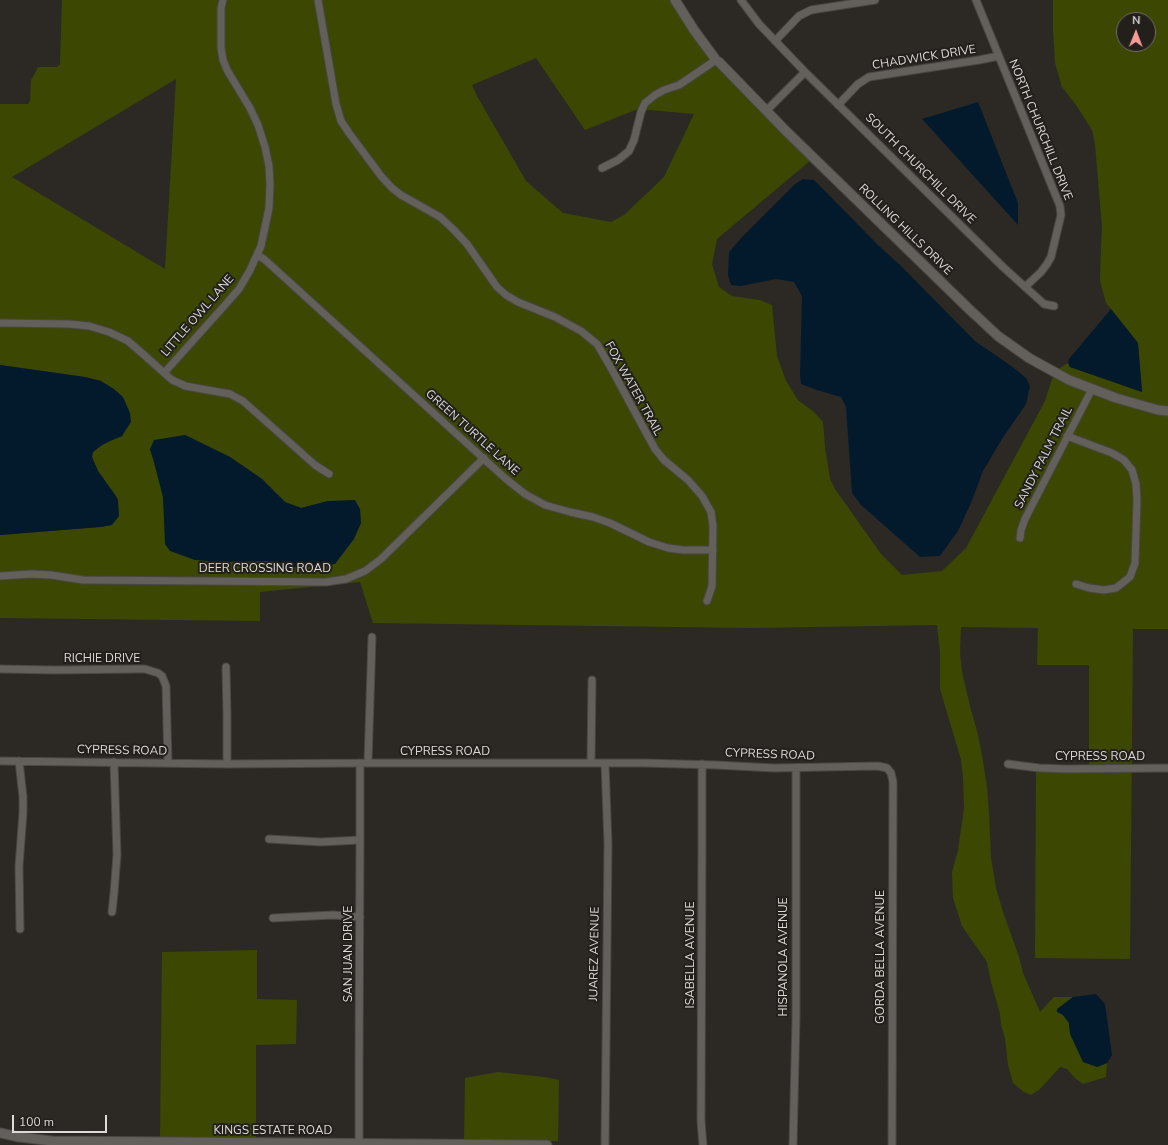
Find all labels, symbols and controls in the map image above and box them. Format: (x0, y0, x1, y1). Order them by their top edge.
north arrow (1116, 12, 1156, 52)
text: N (1132, 13, 1140, 28)
street label: CHADWICK DRIVE (871, 43, 977, 73)
street label: NORTH CHURCHILL DRIVE (1005, 57, 1075, 203)
street label: SOUTH CHURCHILL DRIVE (862, 111, 978, 227)
street label: ROLLING HILLS DRIVE (855, 182, 955, 278)
street label: LITTLE OWL LANE (159, 272, 237, 360)
street label: FOX WATER TRAIL (601, 339, 665, 439)
street label: GREEN TURTLE LANE (422, 387, 522, 479)
street label: SANDY PALM TRAIL (1012, 405, 1076, 511)
street label: DEER CROSSING ROAD (199, 562, 331, 576)
street label: RICHIE DRIVE (64, 652, 140, 666)
street label: CYPRESS ROAD (77, 743, 167, 759)
street label: CYPRESS ROAD (400, 745, 490, 759)
street label: CYPRESS ROAD (725, 746, 815, 764)
street label: CYPRESS ROAD (1055, 750, 1145, 764)
street label: GORDA BELLA AVENUE (874, 890, 888, 1024)
street label: HISPANOLA AVENUE (777, 897, 791, 1017)
street label: ISABELLA AVENUE (684, 902, 698, 1008)
street label: SAN JUAN DRIVE (342, 906, 356, 1002)
street label: JUAREZ AVENUE (587, 907, 603, 1001)
scale bar (14, 1107, 109, 1133)
text: 100 m (19, 1114, 54, 1130)
street label: KINGS ESTATE ROAD (214, 1124, 332, 1138)

